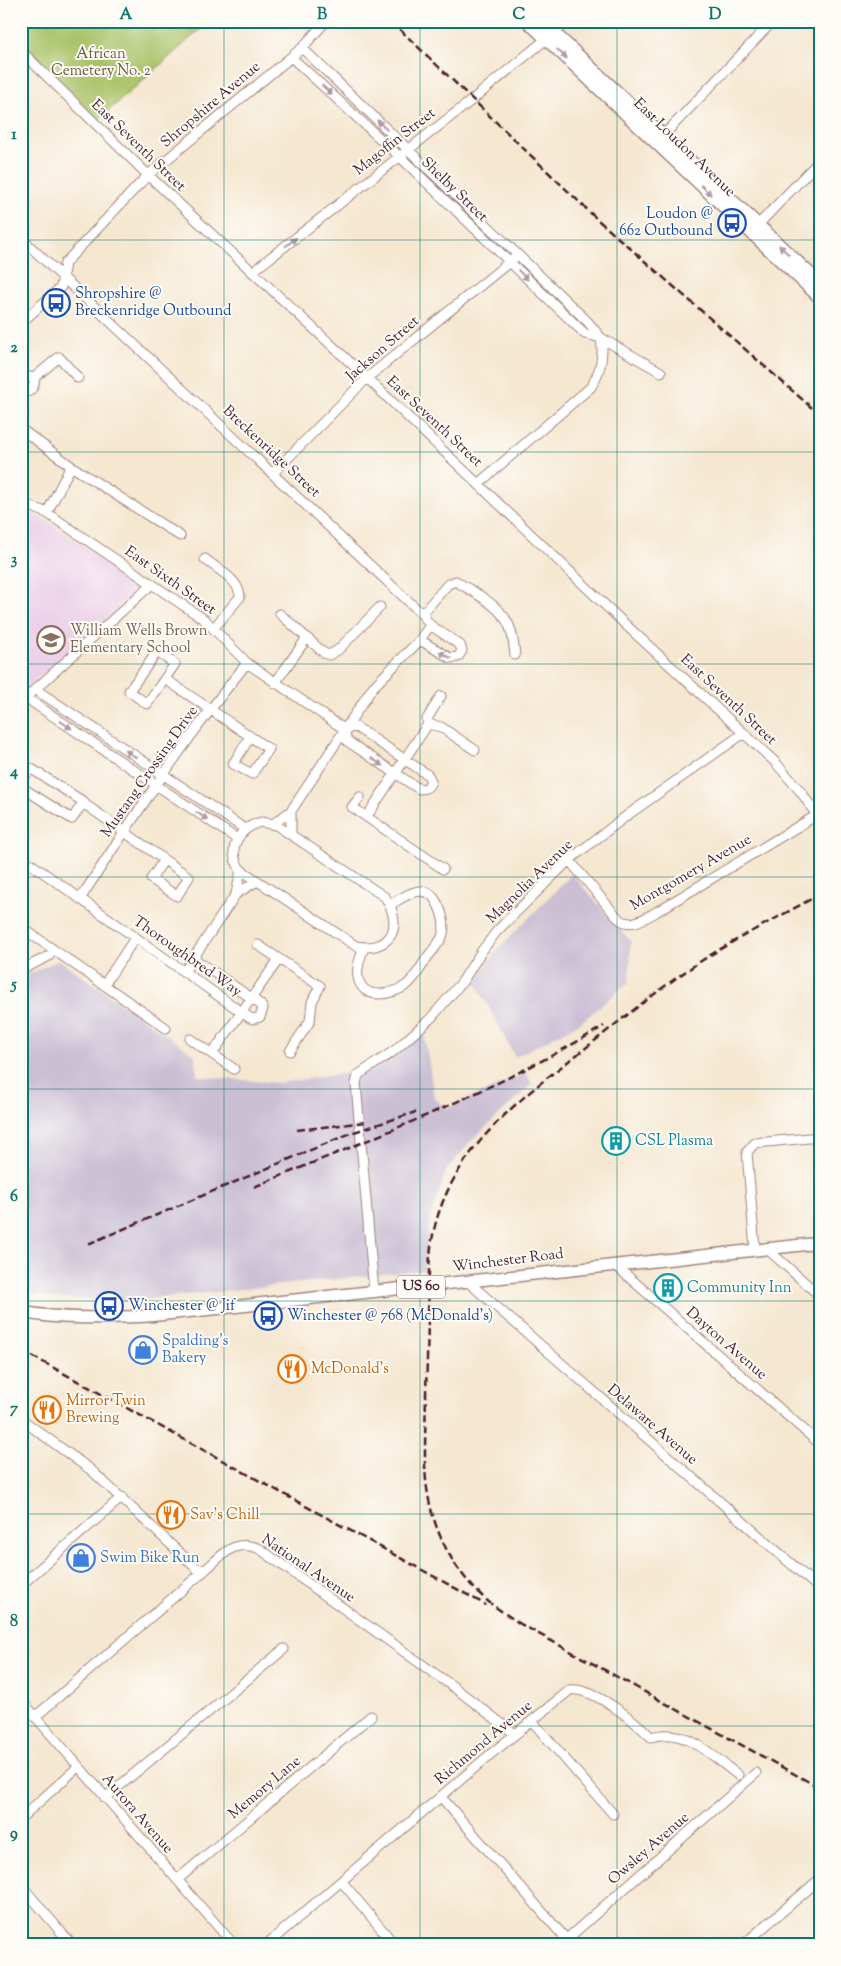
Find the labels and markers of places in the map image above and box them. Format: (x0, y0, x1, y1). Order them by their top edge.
place label: Loudon @ 662 Outbound (619, 204, 714, 242)
bus stop icon: Loudon @ 662 Outbound (717, 208, 747, 238)
place label: Shropshire @ Breckenridge Outbound (75, 284, 232, 322)
bus stop icon: Shropshire @ Breckenridge Outbound (41, 288, 71, 318)
place label: William Wells Brown Elementary School (70, 621, 208, 659)
school or university icon: William Wells Brown Elementary School (36, 625, 66, 655)
building icon: CSL Plasma (601, 1126, 631, 1156)
place label: CSL Plasma (635, 1131, 713, 1152)
building icon: Community Inn (653, 1273, 683, 1303)
place label: Community Inn (687, 1278, 792, 1299)
bus stop icon: Winchester @ Jif (94, 1291, 124, 1321)
place label: Winchester @ Jif (128, 1296, 236, 1317)
bus stop icon: Winchester @ 768 (McDonald's) (253, 1301, 283, 1331)
place label: Winchester @ 768 (McDonald's) (287, 1306, 493, 1327)
place label: Spalding's Bakery (162, 1331, 228, 1369)
shop icon: Spalding's Bakery (128, 1335, 158, 1365)
restaurant icon: McDonald's (277, 1354, 307, 1384)
place label: McDonald's (311, 1359, 389, 1380)
place label: Mirror Twin Brewing (66, 1391, 146, 1429)
restaurant icon: Mirror Twin Brewing (32, 1395, 62, 1425)
restaurant icon: Sav's Chill (156, 1500, 186, 1530)
place label: Sav's Chill (190, 1505, 260, 1526)
shop icon: Swim Bike Run (66, 1543, 96, 1573)
place label: Swim Bike Run (100, 1548, 200, 1569)

